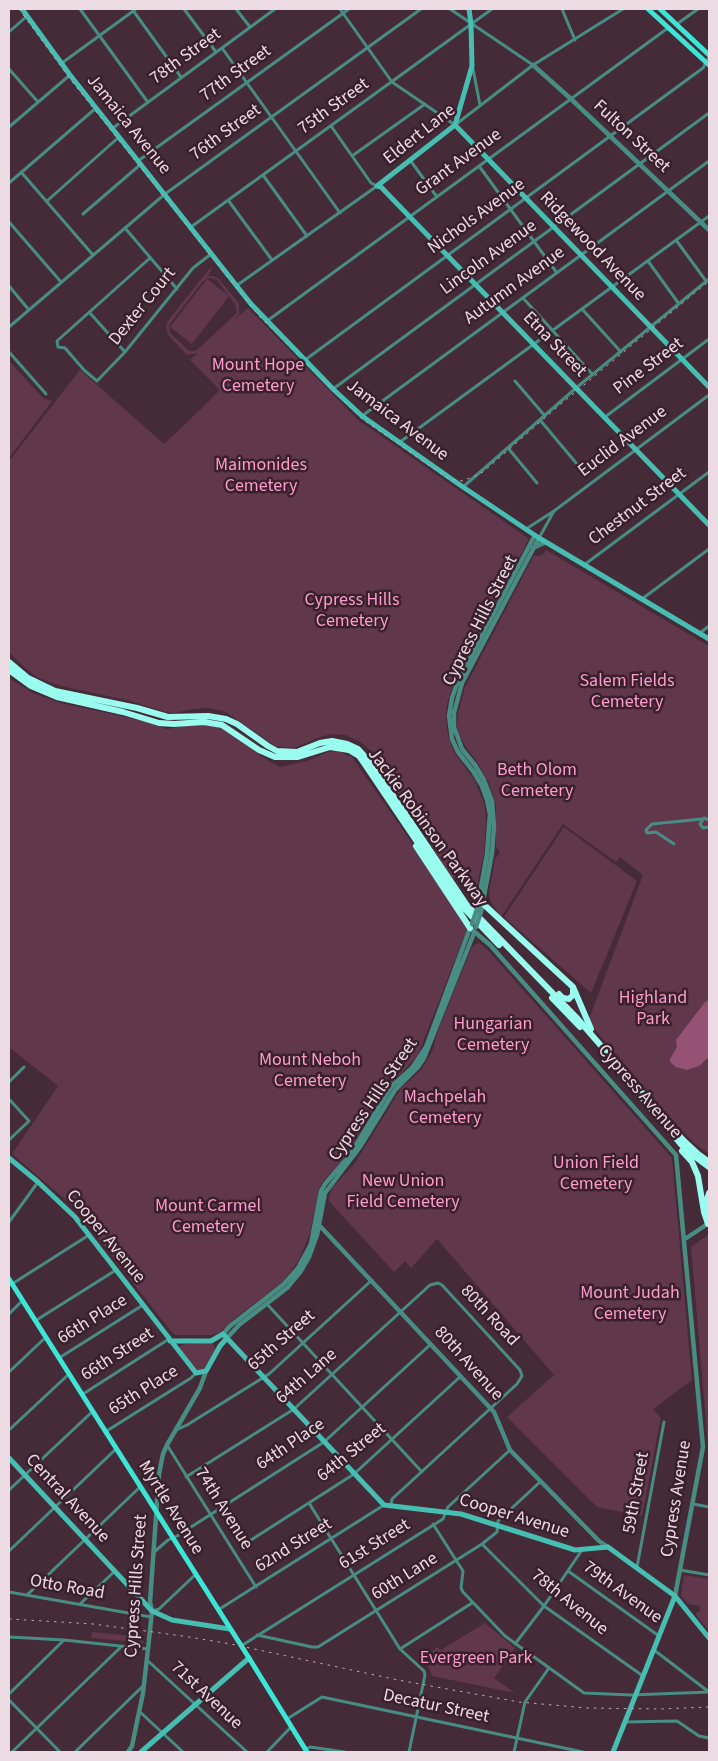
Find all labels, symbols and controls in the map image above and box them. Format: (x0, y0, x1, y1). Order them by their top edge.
street label: 78th Street (146, 24, 226, 90)
street label: 77th Street (196, 41, 276, 107)
street label: Jamaica Avenue (81, 71, 175, 179)
street label: 75th Street (294, 74, 374, 140)
street label: Fulton Street (588, 96, 674, 178)
street label: 76th Street (186, 100, 266, 166)
street label: Eldert Lane (380, 100, 460, 170)
street label: Grant Avenue (412, 125, 506, 201)
street label: Nichols Avenue (424, 174, 530, 260)
street label: Ridgewood Avenue (534, 188, 650, 306)
street label: Lincoln Avenue (436, 216, 542, 300)
street label: Autumn Avenue (460, 242, 570, 330)
street label: Dexter Court (105, 264, 181, 350)
street label: Etna Street (517, 308, 591, 382)
street label: Pine Street (610, 334, 688, 400)
park label: Mount Hope Cemetery (212, 355, 304, 398)
street label: Jamaica Avenue (342, 376, 452, 466)
street label: Euclid Avenue (574, 402, 672, 482)
park label: Maimonides Cemetery (215, 455, 307, 498)
street label: Chestnut Street (585, 463, 691, 551)
street label: Cypress Hills Street (439, 552, 523, 690)
park label: Cypress Hills Cemetery (305, 590, 399, 632)
park label: Salem Fields Cemetery (579, 671, 675, 714)
street label: Jackie Robinson Parkway (362, 745, 492, 911)
park label: Beth Olom Cemetery (497, 760, 577, 802)
park label: Highland Park (619, 988, 687, 1030)
park label: Hungarian Cemetery (454, 1014, 532, 1056)
street label: Cypress Hills Street (325, 1034, 423, 1166)
street label: Cypress Avenue (592, 1041, 686, 1143)
park label: Mount Neboh Cemetery (259, 1050, 361, 1092)
park label: Machpelah Cemetery (404, 1087, 486, 1130)
park label: Union Field Cemetery (553, 1153, 639, 1196)
park label: New Union Field Cemetery (346, 1171, 460, 1214)
street label: Cooper Avenue (61, 1186, 149, 1288)
park label: Mount Carmel Cemetery (155, 1196, 261, 1238)
street label: 80th Road (455, 1281, 523, 1351)
park label: Mount Judah Cemetery (580, 1283, 680, 1326)
street label: 66th Place (54, 1290, 132, 1350)
street label: 65th Street (244, 1306, 320, 1376)
street label: 80th Avenue (429, 1322, 507, 1406)
street label: 66th Street (78, 1323, 158, 1387)
street label: 64th Lane (272, 1345, 342, 1409)
street label: 65th Place (105, 1361, 183, 1421)
street label: 64th Place (253, 1414, 329, 1476)
street label: 64th Street (313, 1419, 391, 1487)
street label: Cypress Avenue (657, 1439, 697, 1559)
street label: Central Avenue (20, 1450, 114, 1548)
street label: 59th Street (619, 1451, 655, 1535)
street label: Myrtle Avenue (133, 1457, 207, 1559)
street label: 74th Avenue (189, 1464, 257, 1554)
street label: Cooper Avenue (456, 1490, 572, 1544)
street label: Cypress Hills Street (121, 1514, 153, 1658)
street label: 62nd Street (252, 1514, 336, 1578)
street label: 61st Street (335, 1515, 415, 1575)
street label: 60th Lane (368, 1548, 442, 1606)
street label: 79th Avenue (578, 1557, 666, 1629)
street label: 78th Avenue (526, 1565, 612, 1641)
street label: Otto Road (28, 1571, 106, 1605)
park label: Evergreen Park (420, 1648, 532, 1670)
street label: 71st Avenue (166, 1657, 246, 1735)
street label: Decatur Street (381, 1685, 491, 1729)

